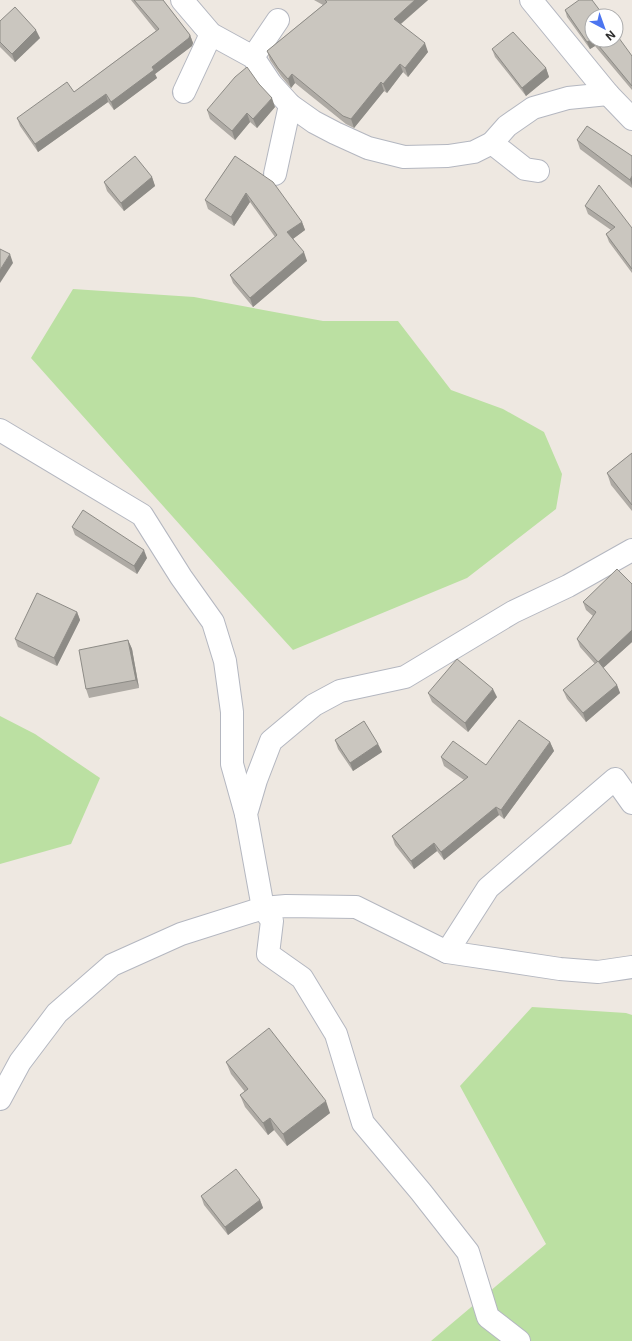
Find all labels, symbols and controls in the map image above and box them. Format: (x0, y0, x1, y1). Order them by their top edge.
north arrow (584, 8, 624, 48)
text: N (603, 28, 618, 44)

